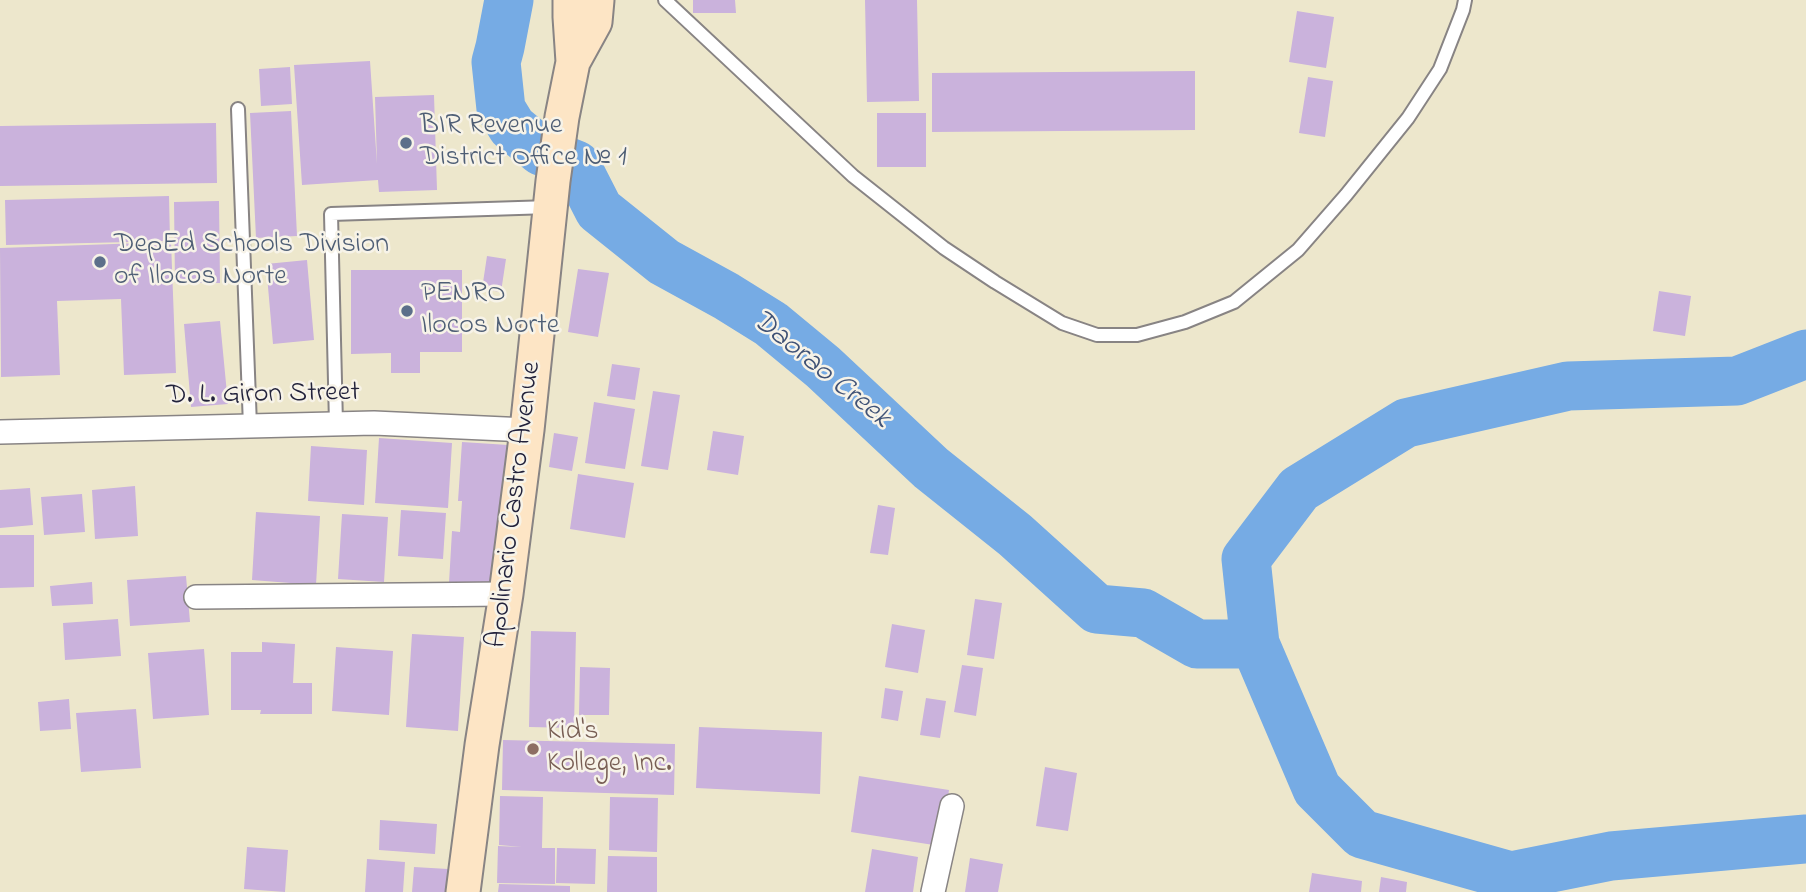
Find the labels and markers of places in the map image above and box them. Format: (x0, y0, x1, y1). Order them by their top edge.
place label: BIR Revenue District Office № 1 (420, 110, 627, 176)
marker: BIR Revenue District Office № 1 (398, 135, 414, 151)
place label: DepEd Schools Division of Ilocos Norte (114, 229, 389, 295)
marker: DepEd Schools Division of Ilocos Norte (92, 254, 108, 270)
place label: PENRO Ilocos Norte (421, 278, 559, 344)
marker: PENRO Ilocos Norte (399, 303, 415, 319)
place label: Kid's Kollege, Inc. (547, 716, 672, 782)
marker: Kid's Kollege, Inc. (525, 741, 541, 757)

